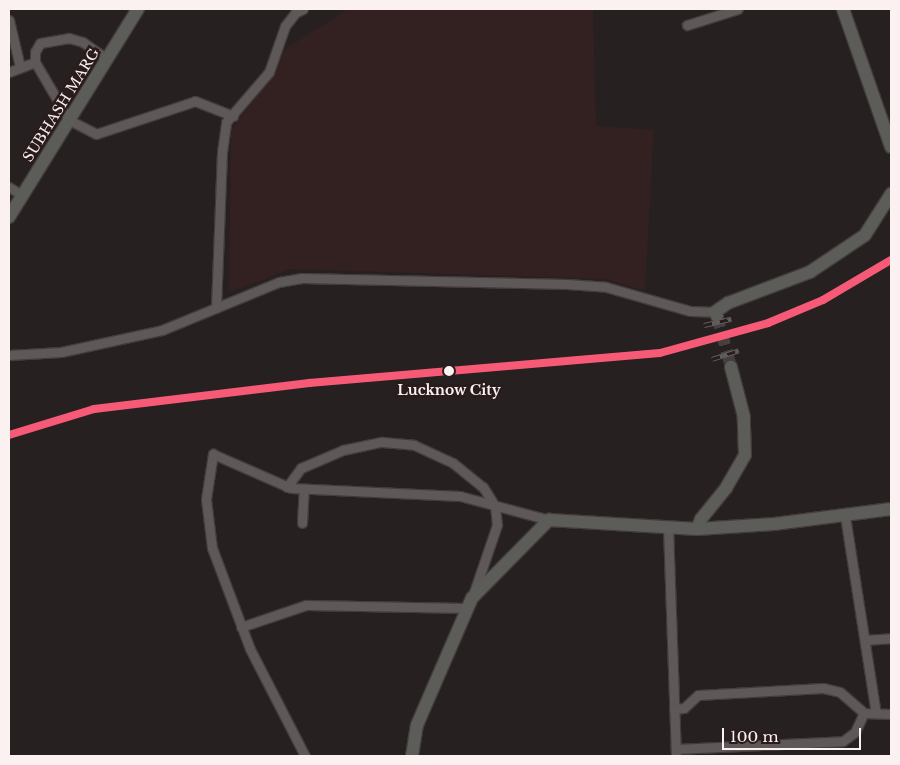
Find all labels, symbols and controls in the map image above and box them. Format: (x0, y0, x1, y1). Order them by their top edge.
street label: SUBHASH MARG (19, 45, 103, 165)
marker: Lucknow City (440, 362, 458, 380)
place label: Lucknow City (397, 382, 501, 398)
scale bar (725, 718, 864, 750)
text: 100 m (730, 727, 779, 746)

